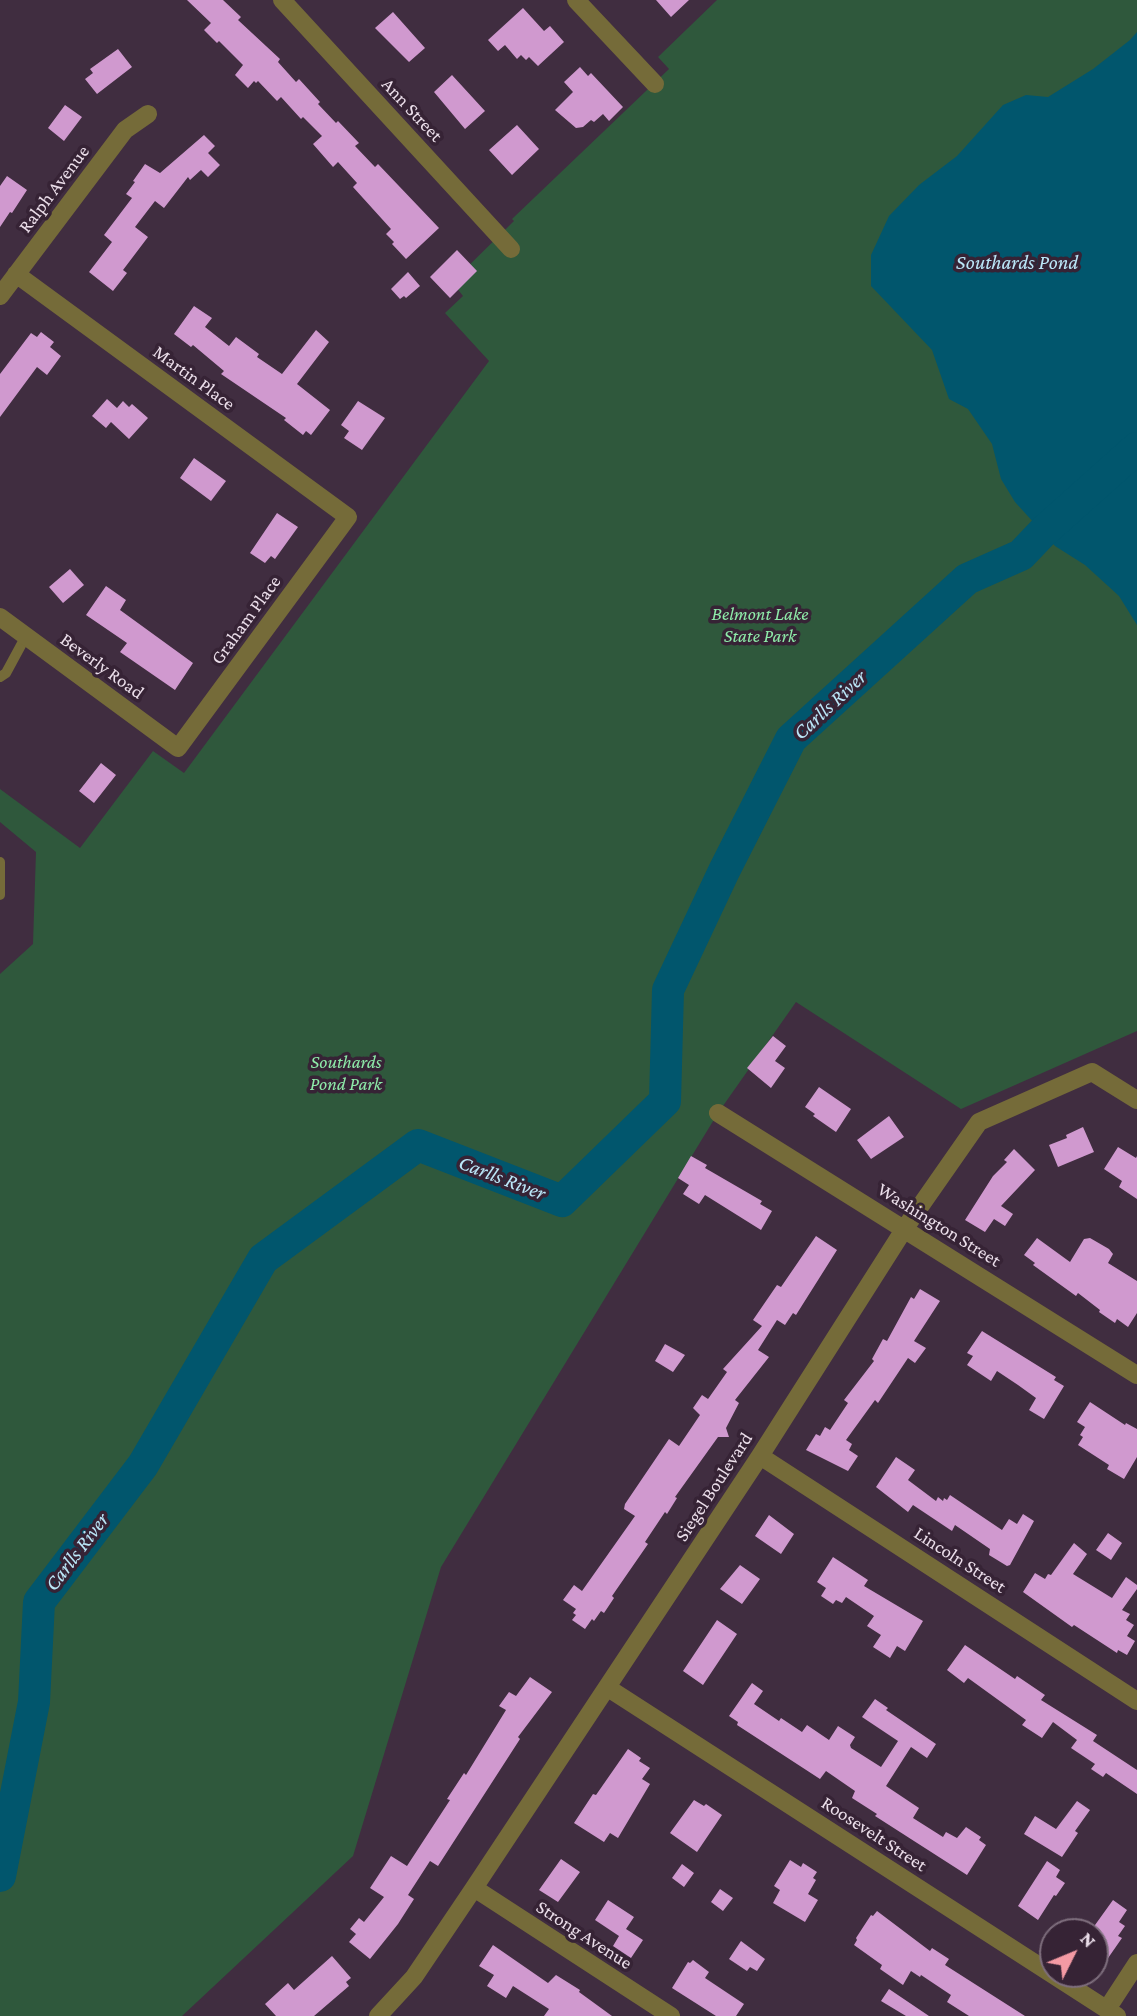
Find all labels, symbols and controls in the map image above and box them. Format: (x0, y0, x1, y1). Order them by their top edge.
street label: Ann Street (377, 73, 447, 147)
street label: Ralph Avenue (14, 141, 94, 237)
water label: Southards Pond (956, 250, 1078, 276)
street label: Martin Place (149, 341, 239, 415)
street label: Graham Place (206, 571, 286, 669)
park label: Belmont Lake State Park (712, 603, 808, 647)
street label: Beverly Road (56, 628, 148, 704)
water label: Carlls River (788, 665, 872, 745)
park label: Southards Pond Park (310, 1051, 382, 1095)
water label: Carlls River (455, 1150, 549, 1206)
street label: Washington Street (873, 1178, 1005, 1272)
street label: Siegel Boulevard (670, 1428, 758, 1546)
water label: Carlls River (40, 1508, 114, 1596)
street label: Lincoln Street (910, 1522, 1010, 1598)
street label: Roosevelt Street (817, 1791, 931, 1877)
street label: Strong Avenue (532, 1896, 636, 1974)
north arrow (1039, 1918, 1109, 1988)
text: N (1076, 1928, 1100, 1952)

